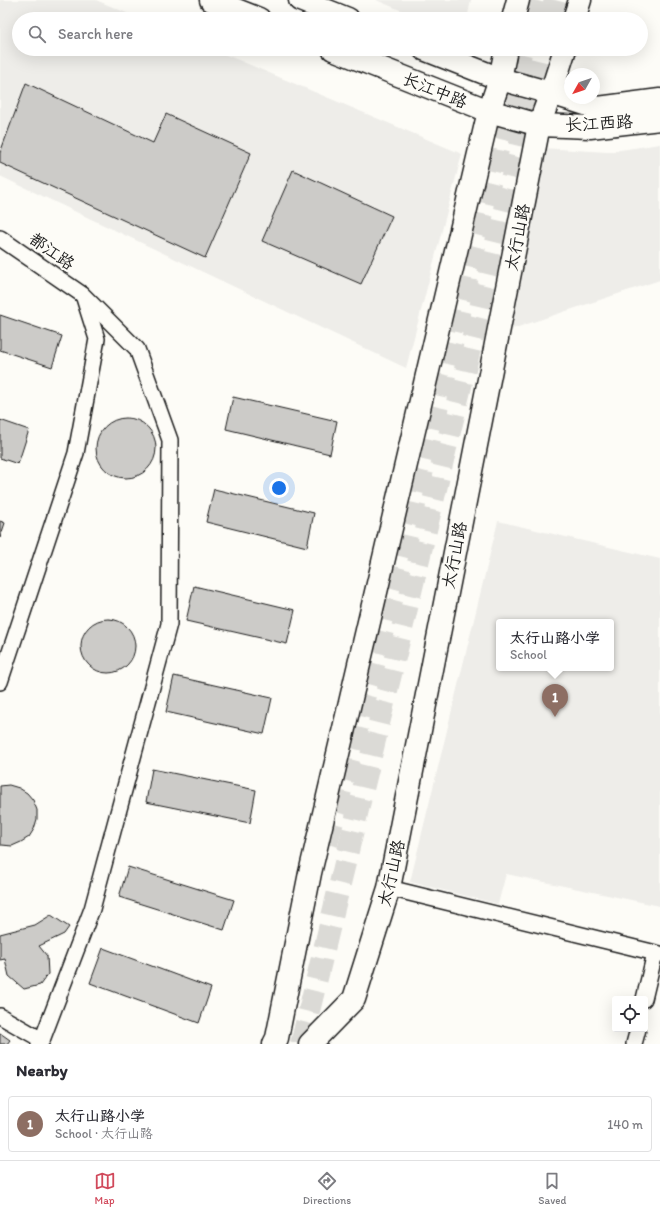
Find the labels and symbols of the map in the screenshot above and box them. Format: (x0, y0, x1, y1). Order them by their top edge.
street label: 长江中路 (400, 68, 470, 112)
north arrow (564, 68, 600, 104)
street label: 长江西路 (565, 111, 633, 135)
street label: 太行山路 (501, 202, 533, 272)
street label: 都江路 (25, 228, 79, 274)
your location (269, 478, 289, 498)
street label: 太行山路 (438, 520, 470, 590)
pin: 1 (542, 684, 568, 717)
street label: 太行山路 (374, 838, 408, 908)

